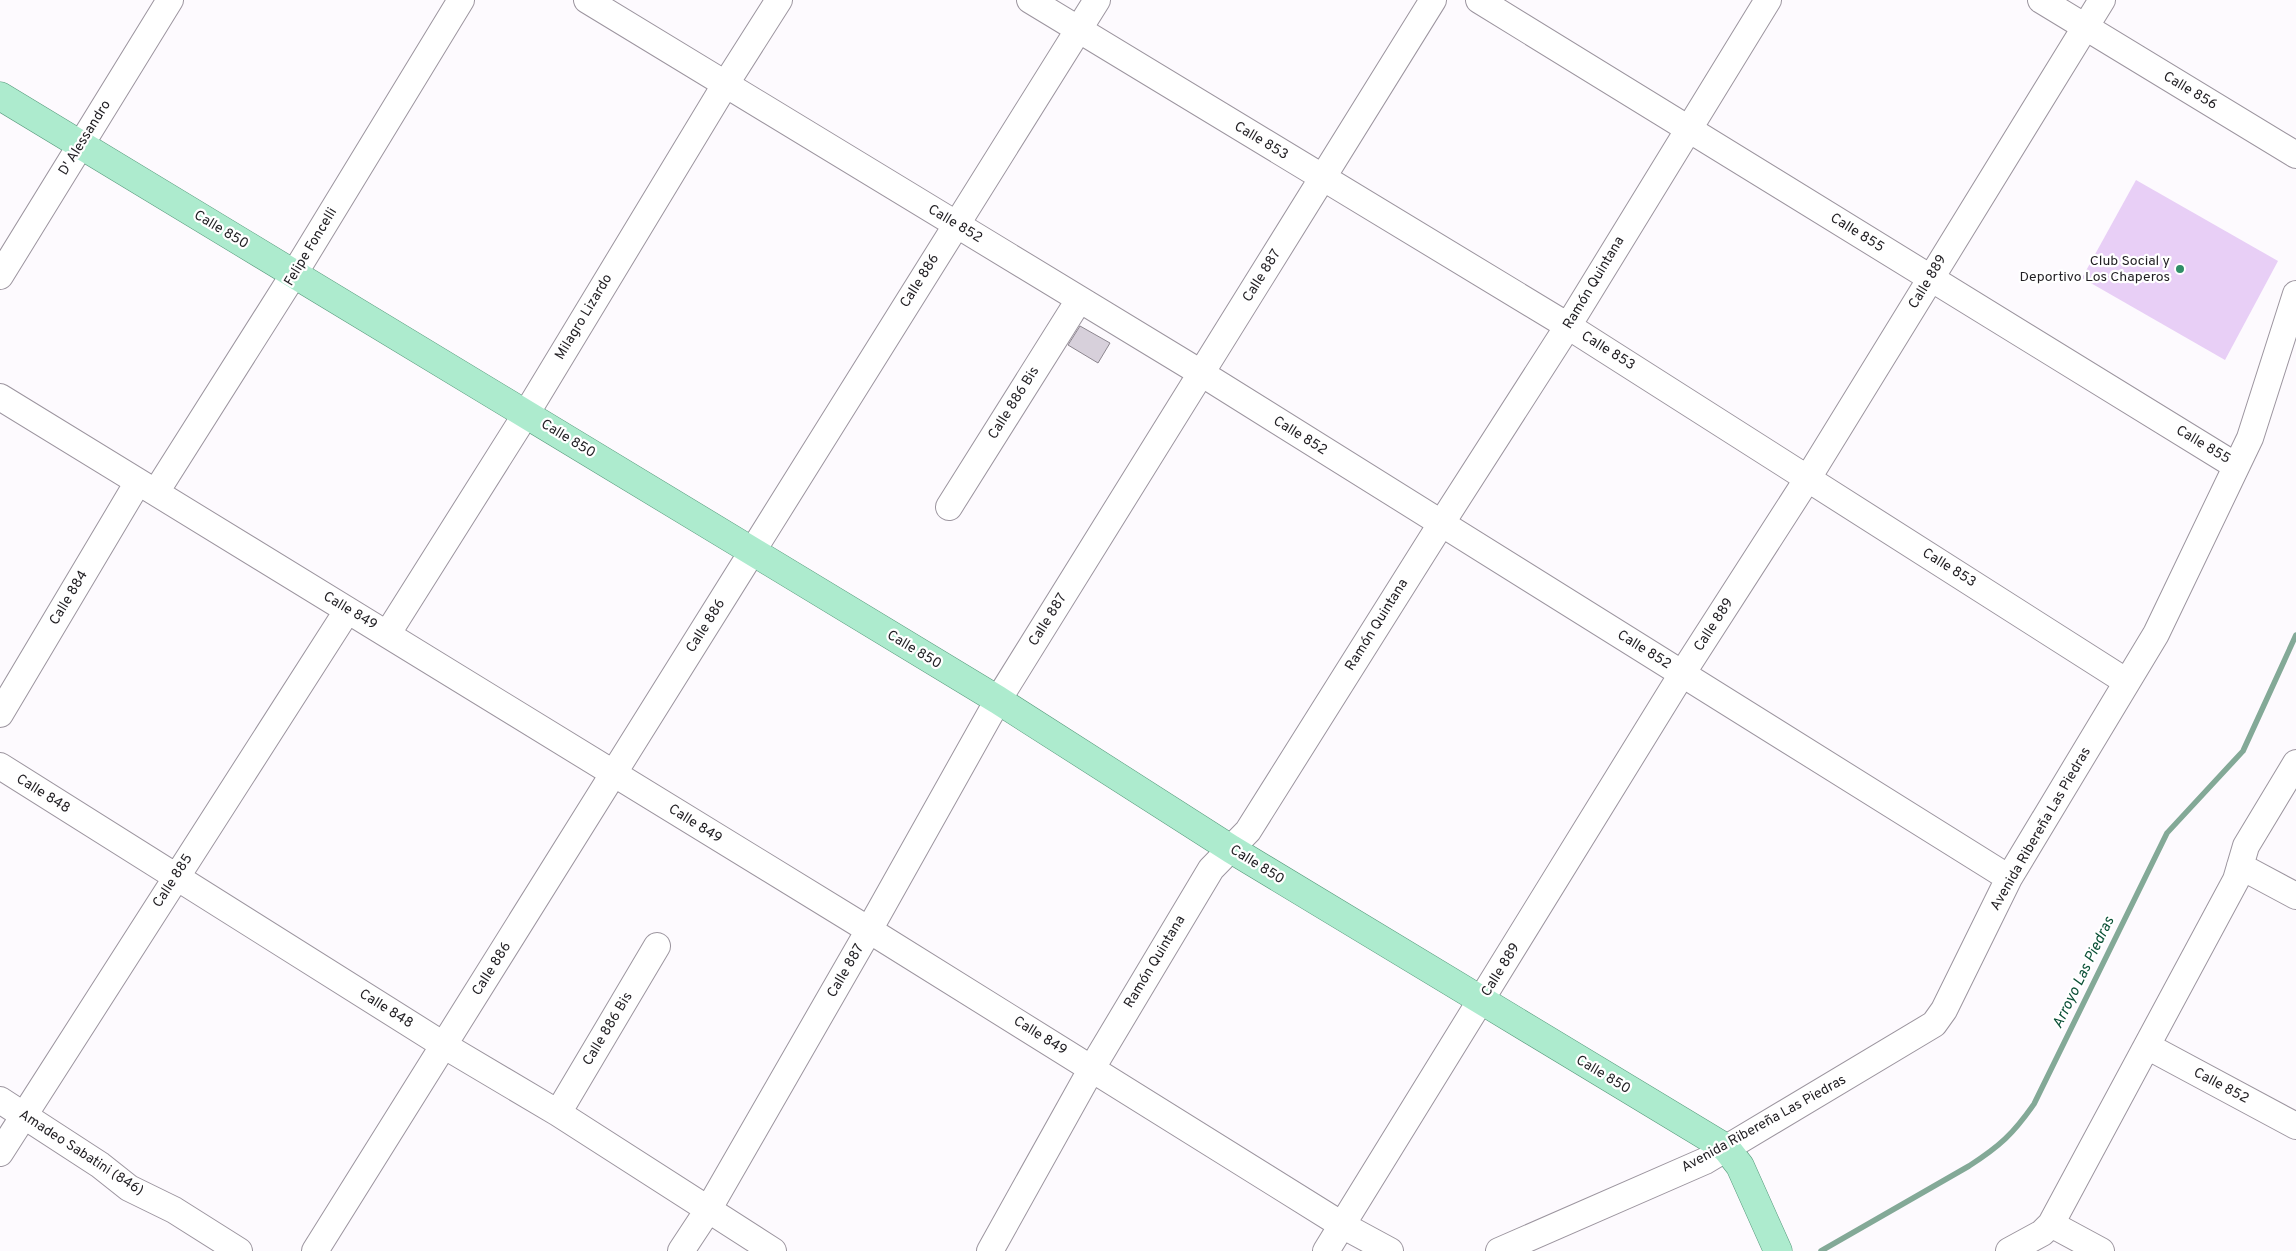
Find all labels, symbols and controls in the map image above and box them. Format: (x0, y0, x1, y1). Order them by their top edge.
street label: Calle 856 (2160, 68, 2220, 114)
street label: D' Alessandro (55, 97, 115, 179)
street label: Calle 853 (1231, 118, 1291, 164)
street label: Calle 852 (925, 201, 985, 247)
street label: Felipe Foncelli (281, 205, 341, 289)
street label: Calle 850 (191, 207, 251, 253)
street label: Calle 855 (1827, 210, 1887, 256)
street label: Ramón Quintana (1560, 234, 1628, 332)
street label: Calle 887 (1239, 247, 1285, 305)
street label: Calle 886 (897, 251, 943, 311)
street label: Calle 889 (1905, 252, 1951, 312)
place label: Club Social y Deportivo Los Chaperos (2020, 253, 2170, 286)
marker: Club Social y Deportivo Los Chaperos (2174, 263, 2186, 275)
street label: Milagro Lizardo (552, 271, 616, 363)
street label: Calle 853 (1578, 328, 1638, 374)
street label: Calle 886 Bis (985, 363, 1043, 443)
street label: Calle 852 (1270, 413, 1330, 459)
street label: Calle 850 (538, 416, 598, 462)
street label: Calle 855 (2173, 422, 2233, 468)
street label: Calle 853 (1919, 545, 1979, 591)
street label: Calle 884 (46, 568, 92, 628)
street label: Ramón Quintana (1342, 576, 1412, 674)
street label: Calle 849 (320, 588, 380, 634)
street label: Calle 887 (1025, 591, 1071, 649)
street label: Calle 889 (1691, 595, 1737, 655)
street label: Calle 886 (683, 596, 729, 656)
street label: Calle 850 (884, 627, 944, 673)
street label: Calle 852 (1614, 627, 1674, 673)
street label: Avenida Ribereña Las Piedras (1987, 744, 2095, 914)
street label: Calle 848 (13, 771, 73, 817)
street label: Calle 849 (665, 801, 725, 847)
street label: Calle 850 (1227, 842, 1287, 888)
street label: Calle 885 (149, 851, 197, 911)
street label: Ramón Quintana (1121, 913, 1189, 1011)
water label: Arroyo Las Piedras (2049, 914, 2119, 1032)
street label: Calle 886 (469, 939, 515, 999)
street label: Calle 889 (1478, 940, 1524, 1000)
street label: Calle 887 (824, 941, 868, 1001)
street label: Calle 848 (356, 986, 416, 1032)
street label: Calle 886 Bis (579, 989, 637, 1069)
street label: Calle 849 (1010, 1013, 1070, 1059)
street label: Calle 850 (1573, 1052, 1633, 1098)
street label: Calle 852 (2190, 1064, 2252, 1108)
street label: Avenida Ribereña Las Piedras (1679, 1072, 1849, 1176)
street label: Amadeo Sabatini (846) (15, 1106, 147, 1200)

